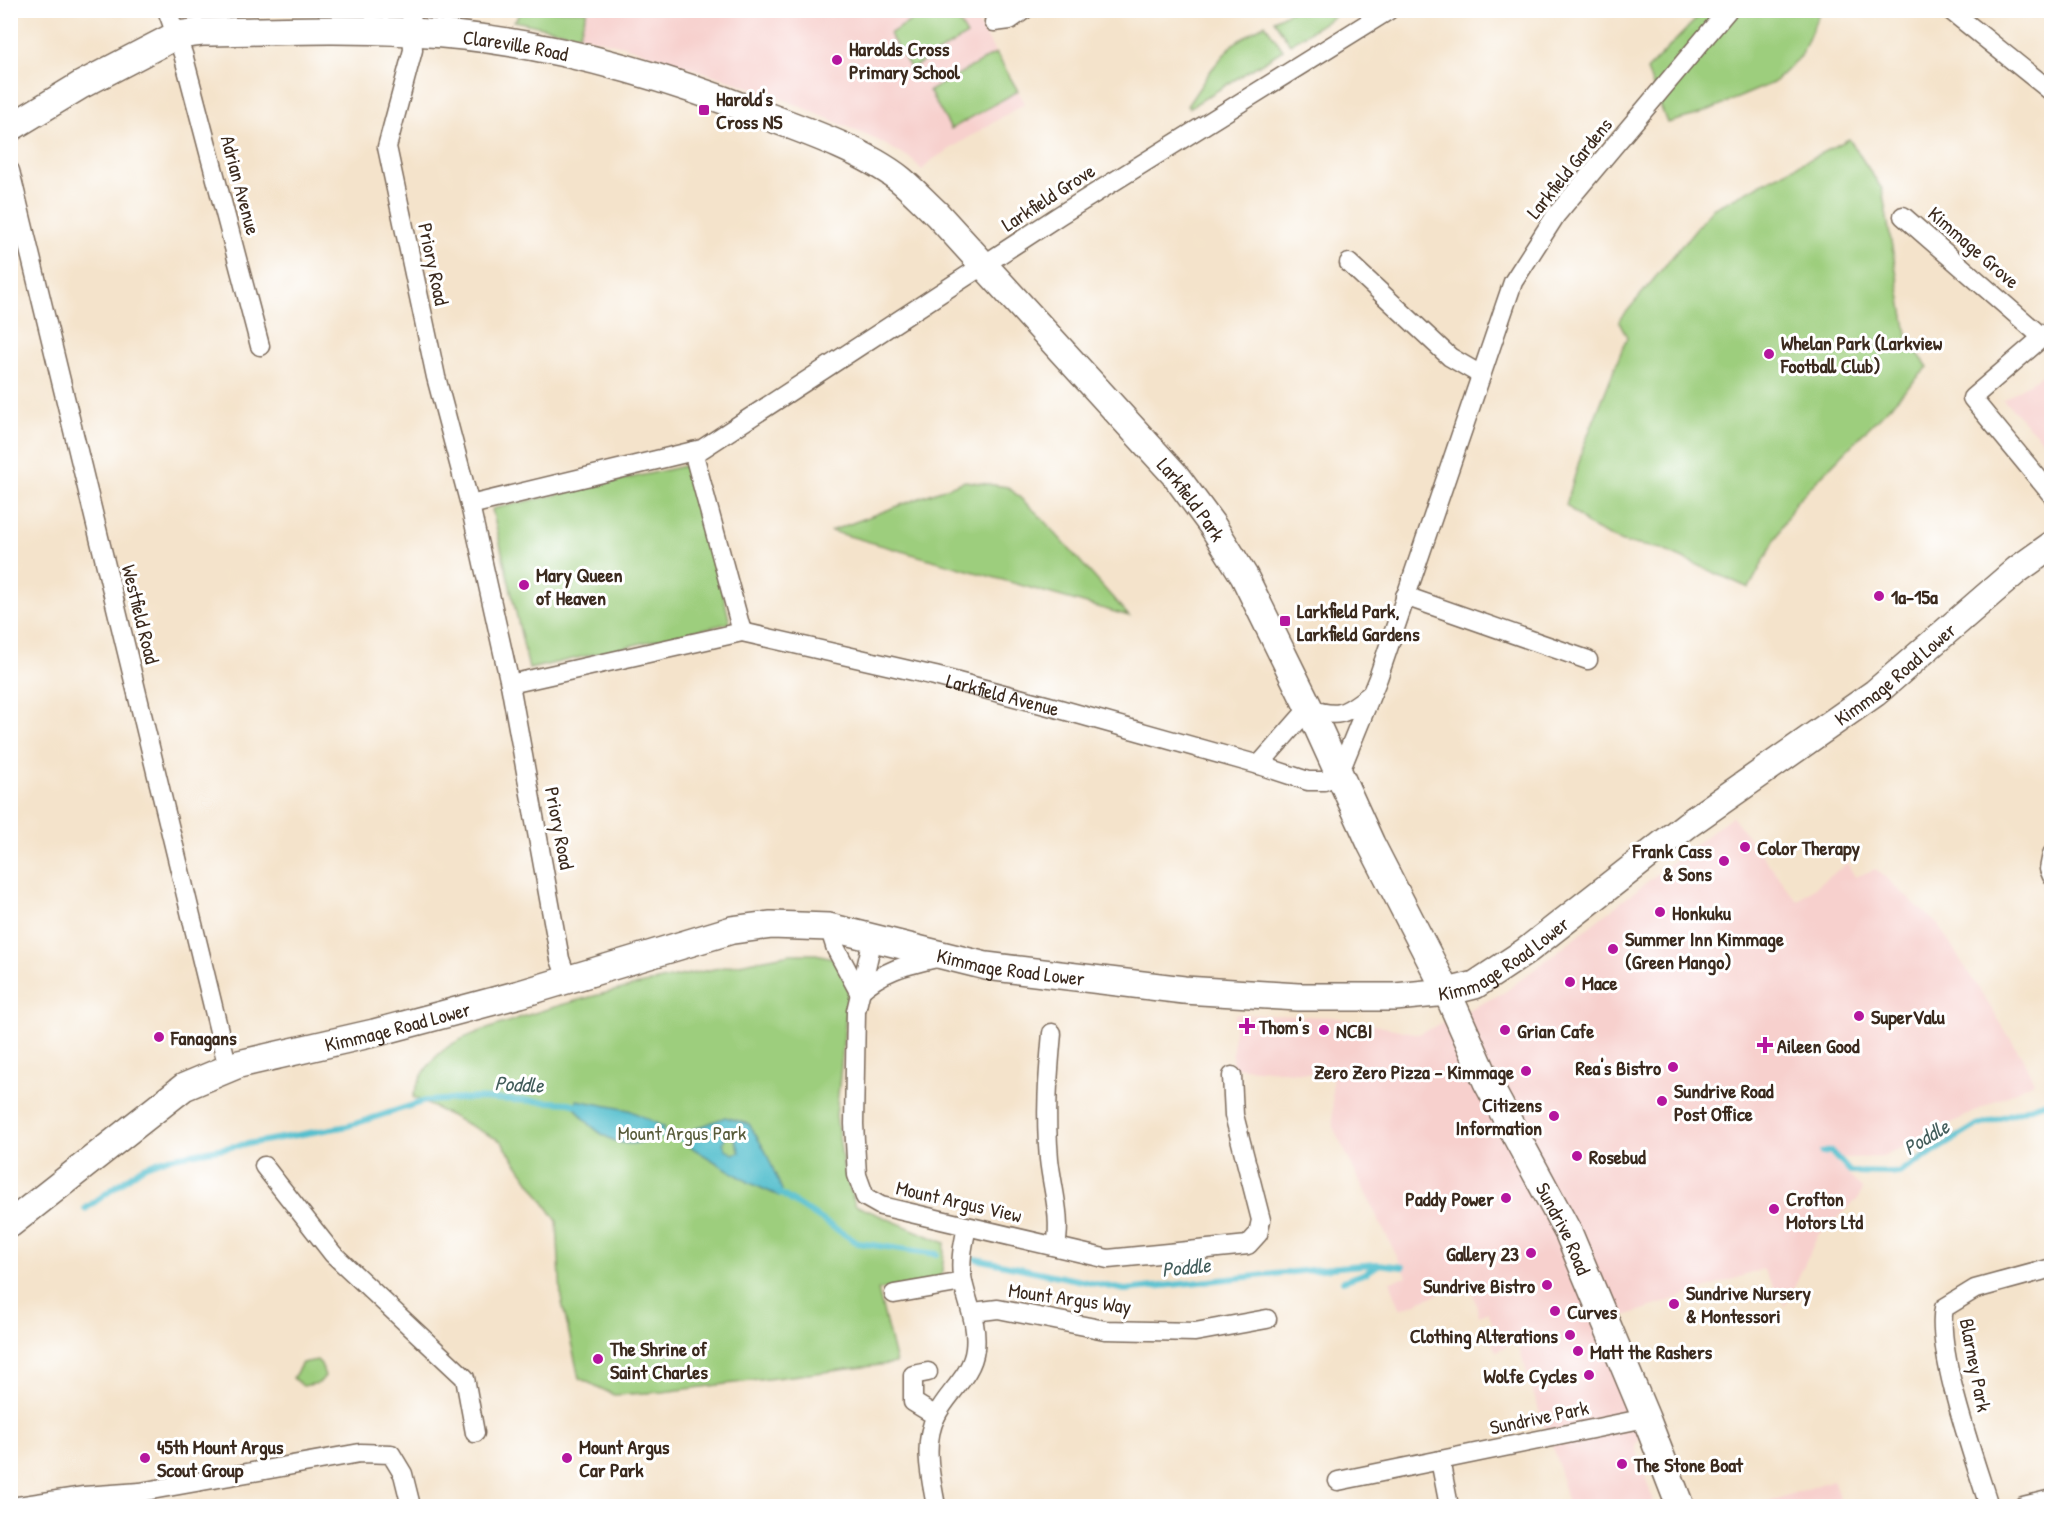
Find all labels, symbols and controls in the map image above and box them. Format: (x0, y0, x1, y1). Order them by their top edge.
street label: Clareville Road (462, 23, 571, 67)
place label: Harolds Cross Primary School (849, 35, 960, 86)
marker: Harolds Cross Primary School (830, 53, 844, 67)
place label: Harold's Cross NS (716, 85, 783, 135)
marker: Harold's Cross NS (697, 103, 711, 117)
street label: Larkfield Gardens (1520, 112, 1618, 224)
street label: Adrian Avenue (215, 132, 267, 238)
street label: Larkfield Grove (996, 157, 1100, 237)
street label: Kimmage Grove (1923, 200, 2025, 294)
street label: Priory Road (412, 220, 456, 308)
place label: Whelan Park (Larkview Football Club) (1780, 329, 1943, 379)
marker: Whelan Park (Larkview Football Club) (1762, 347, 1776, 361)
street label: Larkfield Park (1152, 451, 1232, 546)
place label: Mary Queen of Heaven (536, 561, 623, 611)
street label: Westfield Road (116, 562, 166, 667)
marker: Mary Queen of Heaven (517, 578, 531, 592)
place label: 1a-15a (1891, 583, 1938, 610)
marker: 1a-15a (1872, 589, 1886, 603)
place label: Larkfield Park, Larkfield Gardens (1297, 597, 1420, 647)
marker: Larkfield Park, Larkfield Gardens (1278, 614, 1292, 628)
street label: Kimmage Road Lower (1829, 616, 1961, 731)
street label: Larkfield Avenue (944, 666, 1063, 722)
street label: Priory Road (539, 784, 581, 872)
place label: Color Therapy (1757, 834, 1861, 862)
place label: Frank Cass & Sons (1632, 837, 1712, 887)
marker: Color Therapy (1738, 840, 1752, 854)
marker: Frank Cass & Sons (1717, 854, 1731, 868)
place label: Honkuku (1672, 899, 1732, 926)
marker: Honkuku (1653, 905, 1667, 919)
street label: Kimmage Road Lower (1437, 909, 1574, 1006)
place label: Summer Inn Kimmage (Green Mango) (1625, 925, 1784, 976)
street label: Kimmage Road Lower (934, 941, 1087, 991)
marker: Summer Inn Kimmage (Green Mango) (1606, 942, 1620, 956)
place label: Mace (1582, 969, 1618, 996)
marker: Mace (1563, 975, 1577, 989)
street label: Kimmage Road Lower (322, 994, 474, 1057)
place label: SuperValu (1871, 1003, 1946, 1031)
marker: SuperValu (1852, 1009, 1866, 1023)
place label: Thom's (1258, 1013, 1310, 1040)
place label: NCBI (1336, 1017, 1372, 1044)
place label: Grian Cafe (1517, 1017, 1594, 1044)
marker: Thom's (1240, 1019, 1254, 1033)
marker: NCBI (1317, 1023, 1331, 1037)
marker: Grian Cafe (1498, 1023, 1512, 1037)
place label: Fanagans (170, 1024, 237, 1052)
marker: Fanagans (152, 1030, 166, 1044)
place label: Aileen Good (1777, 1032, 1860, 1059)
marker: Aileen Good (1758, 1038, 1772, 1052)
place label: Rea's Bistro (1576, 1054, 1661, 1081)
place label: Zero Zero Pizza - Kimmage (1314, 1058, 1514, 1086)
marker: Rea's Bistro (1666, 1060, 1680, 1074)
marker: Zero Zero Pizza - Kimmage (1519, 1064, 1533, 1078)
water label: Poddle (494, 1068, 546, 1100)
place label: Sundrive Road Post Office (1674, 1077, 1774, 1127)
place label: Citizens Information (1455, 1091, 1542, 1141)
marker: Sundrive Road Post Office (1655, 1094, 1669, 1108)
marker: Citizens Information (1547, 1109, 1561, 1123)
water label: Poddle (1898, 1111, 1956, 1162)
park label: Mount Argus Park (618, 1119, 746, 1146)
place label: Rosebud (1589, 1143, 1646, 1170)
marker: Rosebud (1570, 1149, 1584, 1163)
street label: Mount Argus View (894, 1173, 1024, 1229)
street label: Sundrive Road (1530, 1177, 1598, 1279)
place label: Paddy Power (1405, 1185, 1494, 1213)
place label: Crofton Motors Ltd (1786, 1185, 1863, 1235)
marker: Paddy Power (1499, 1191, 1513, 1205)
marker: Crofton Motors Ltd (1767, 1202, 1781, 1216)
place label: Gallery 23 (1446, 1240, 1519, 1268)
marker: Gallery 23 (1524, 1246, 1538, 1260)
water label: Poddle (1160, 1250, 1213, 1284)
place label: Sundrive Bistro (1423, 1272, 1535, 1299)
street label: Mount Argus Way (1007, 1276, 1133, 1320)
marker: Sundrive Bistro (1540, 1278, 1554, 1292)
place label: Sundrive Nursery & Montessori (1686, 1279, 1811, 1329)
marker: Sundrive Nursery & Montessori (1667, 1297, 1681, 1311)
place label: Curves (1567, 1298, 1618, 1325)
marker: Curves (1548, 1304, 1562, 1318)
street label: Blarney Park (1954, 1316, 1998, 1414)
place label: Clothing Alterations (1410, 1322, 1558, 1350)
marker: Clothing Alterations (1563, 1328, 1577, 1342)
place label: The Shrine of Saint Charles (609, 1335, 708, 1385)
place label: Matt the Rashers (1590, 1338, 1713, 1365)
marker: Matt the Rashers (1571, 1344, 1585, 1358)
marker: The Shrine of Saint Charles (591, 1352, 605, 1366)
place label: Wolfe Cycles (1483, 1362, 1577, 1390)
marker: Wolfe Cycles (1582, 1368, 1596, 1382)
street label: Sundrive Park (1487, 1393, 1591, 1441)
place label: 45th Mount Argus Scout Group (157, 1433, 284, 1484)
place label: Mount Argus Car Park (579, 1433, 670, 1483)
marker: 45th Mount Argus Scout Group (138, 1451, 152, 1465)
marker: Mount Argus Car Park (560, 1451, 574, 1465)
place label: The Stone Boat (1633, 1451, 1744, 1478)
marker: The Stone Boat (1615, 1457, 1629, 1471)

